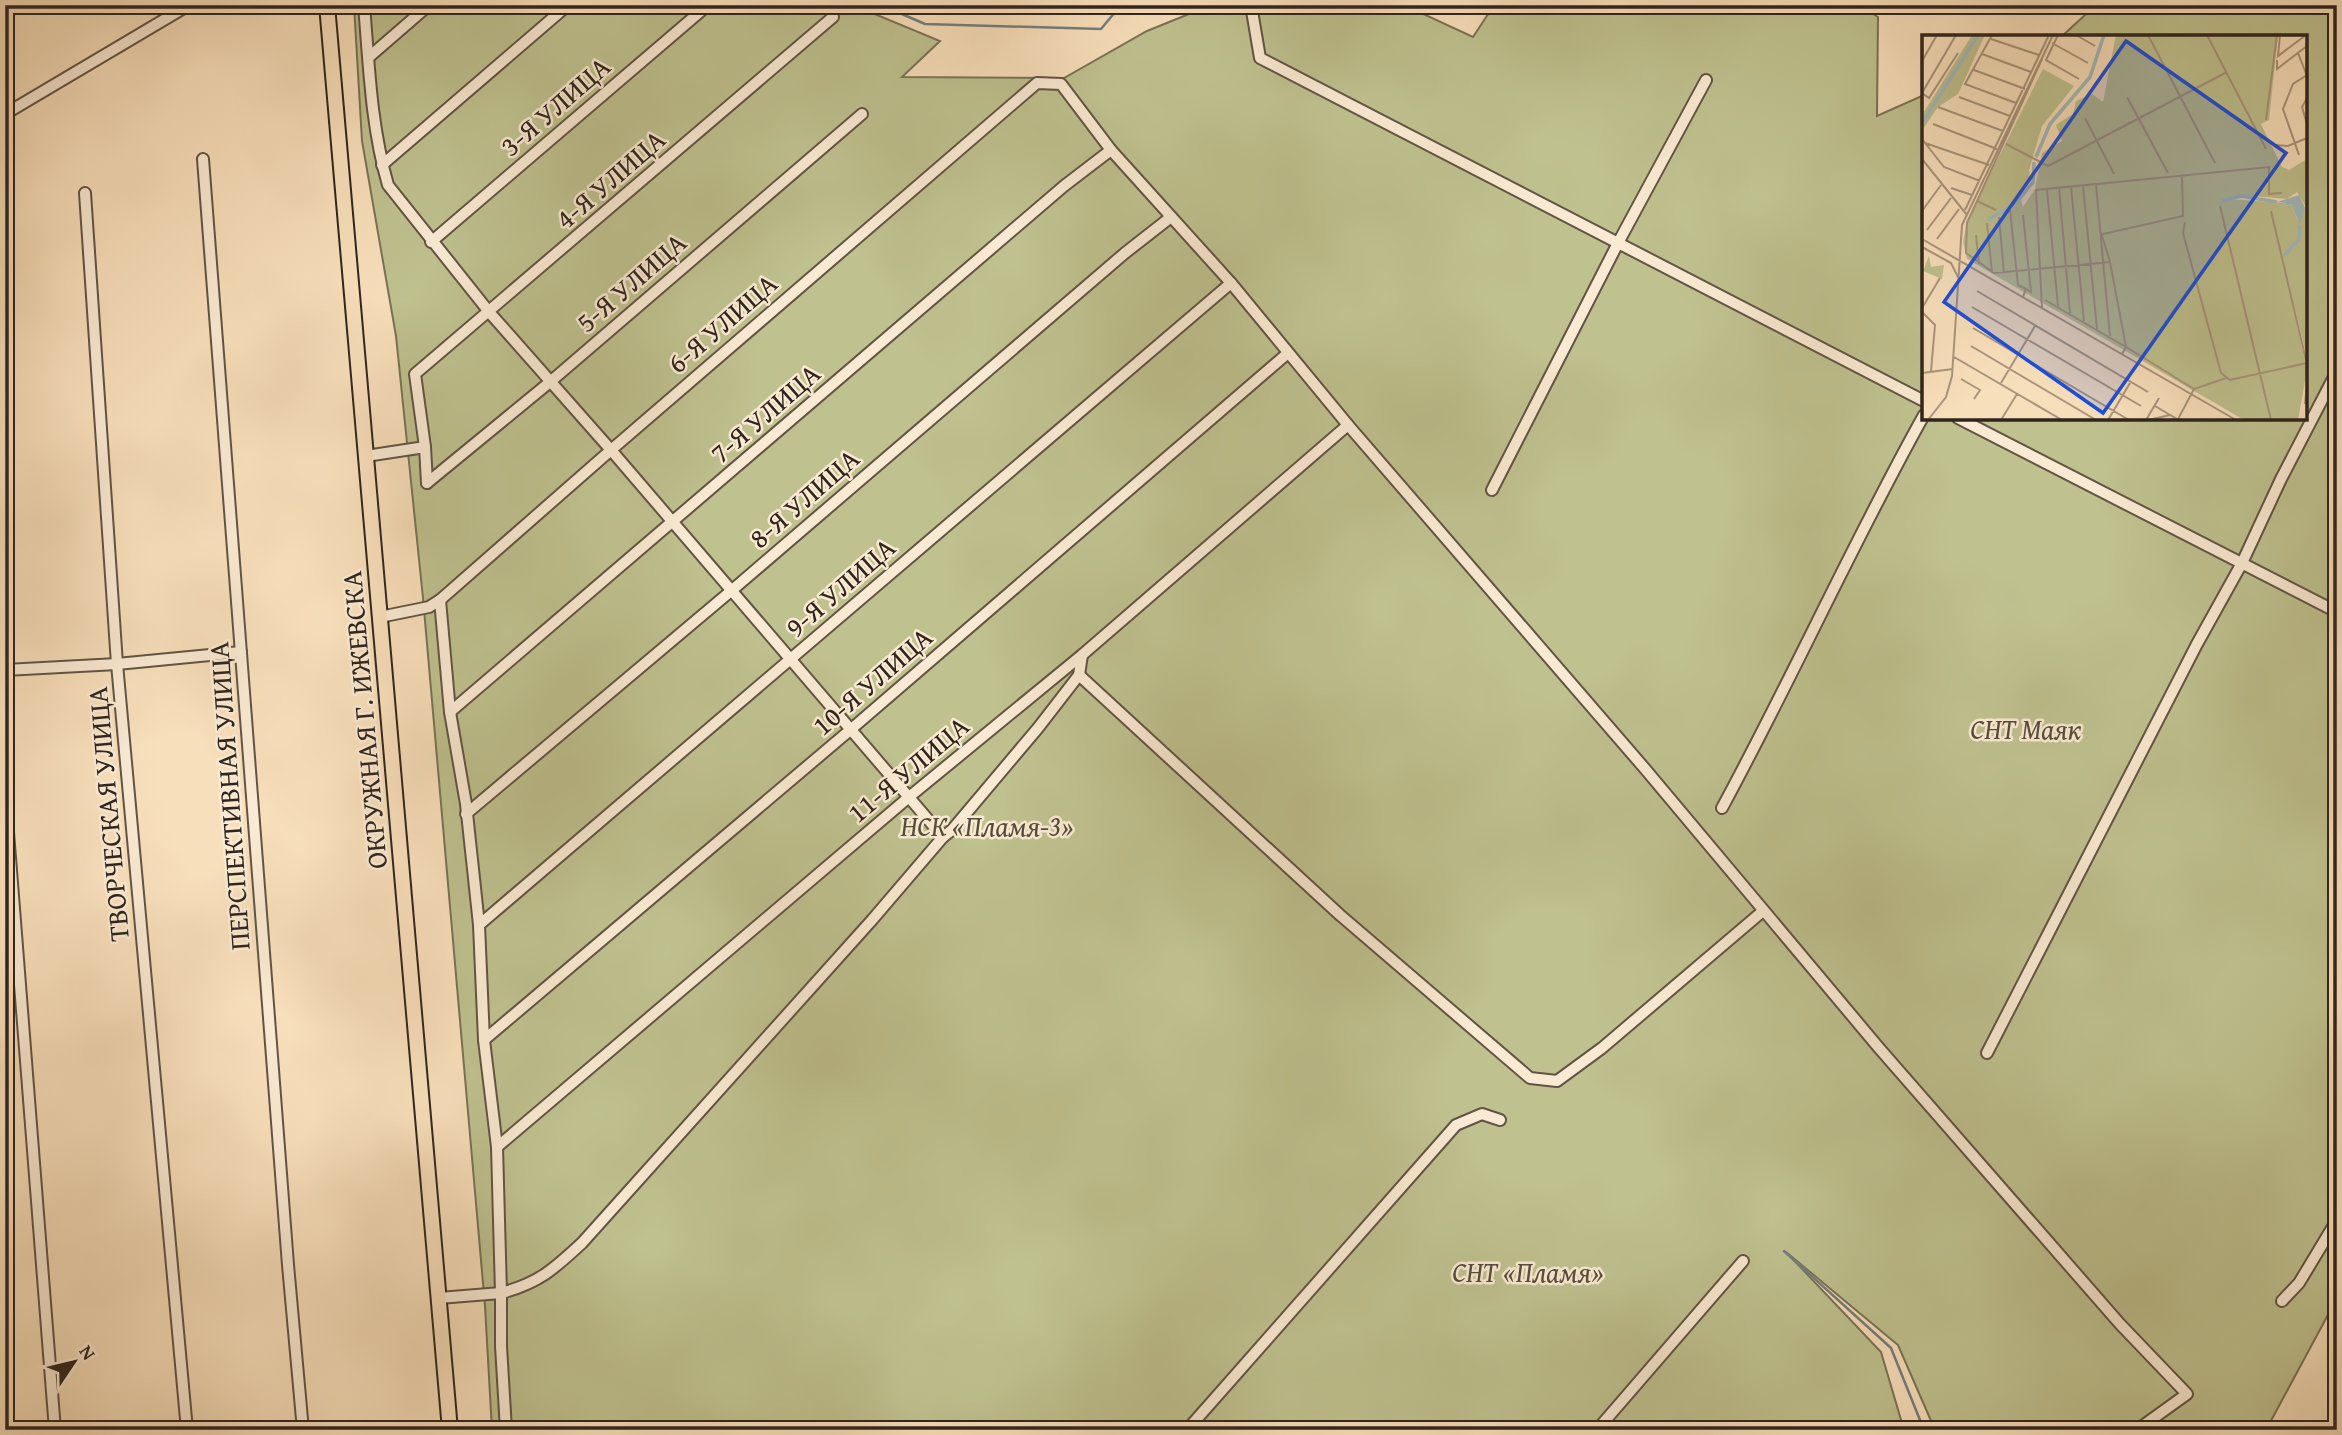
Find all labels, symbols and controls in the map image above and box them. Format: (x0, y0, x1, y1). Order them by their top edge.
inset map (1922, 35, 2307, 420)
street label: 3-Я УЛИЦА (490, 46, 619, 165)
street label: 4-Я УЛИЦА (545, 119, 674, 238)
street label: 5-Я УЛИЦА (566, 222, 695, 341)
street label: 6-Я УЛИЦА (657, 263, 786, 382)
street label: 7-Я УЛИЦА (700, 353, 829, 472)
street label: 8-Я УЛИЦА (739, 438, 868, 557)
street label: 9-Я УЛИЦА (775, 527, 904, 646)
street label: ОКРУЖНАЯ Г. ИЖЕВСКА (330, 569, 397, 871)
street label: 10-Я УЛИЦА (802, 617, 941, 745)
street label: ПЕРСПЕКТИВНАЯ УЛИЦА (197, 640, 260, 952)
street label: ТВОРЧЕСКАЯ УЛИЦА (76, 685, 139, 943)
street label: 11-Я УЛИЦА (838, 705, 978, 832)
park label: СНТ Маяк (1970, 708, 2082, 749)
park label: НСК «Пламя-3» (901, 805, 1073, 846)
park label: СНТ «Пламя» (1452, 1251, 1604, 1292)
north arrow (38, 1326, 108, 1396)
text: N (73, 1339, 103, 1366)

